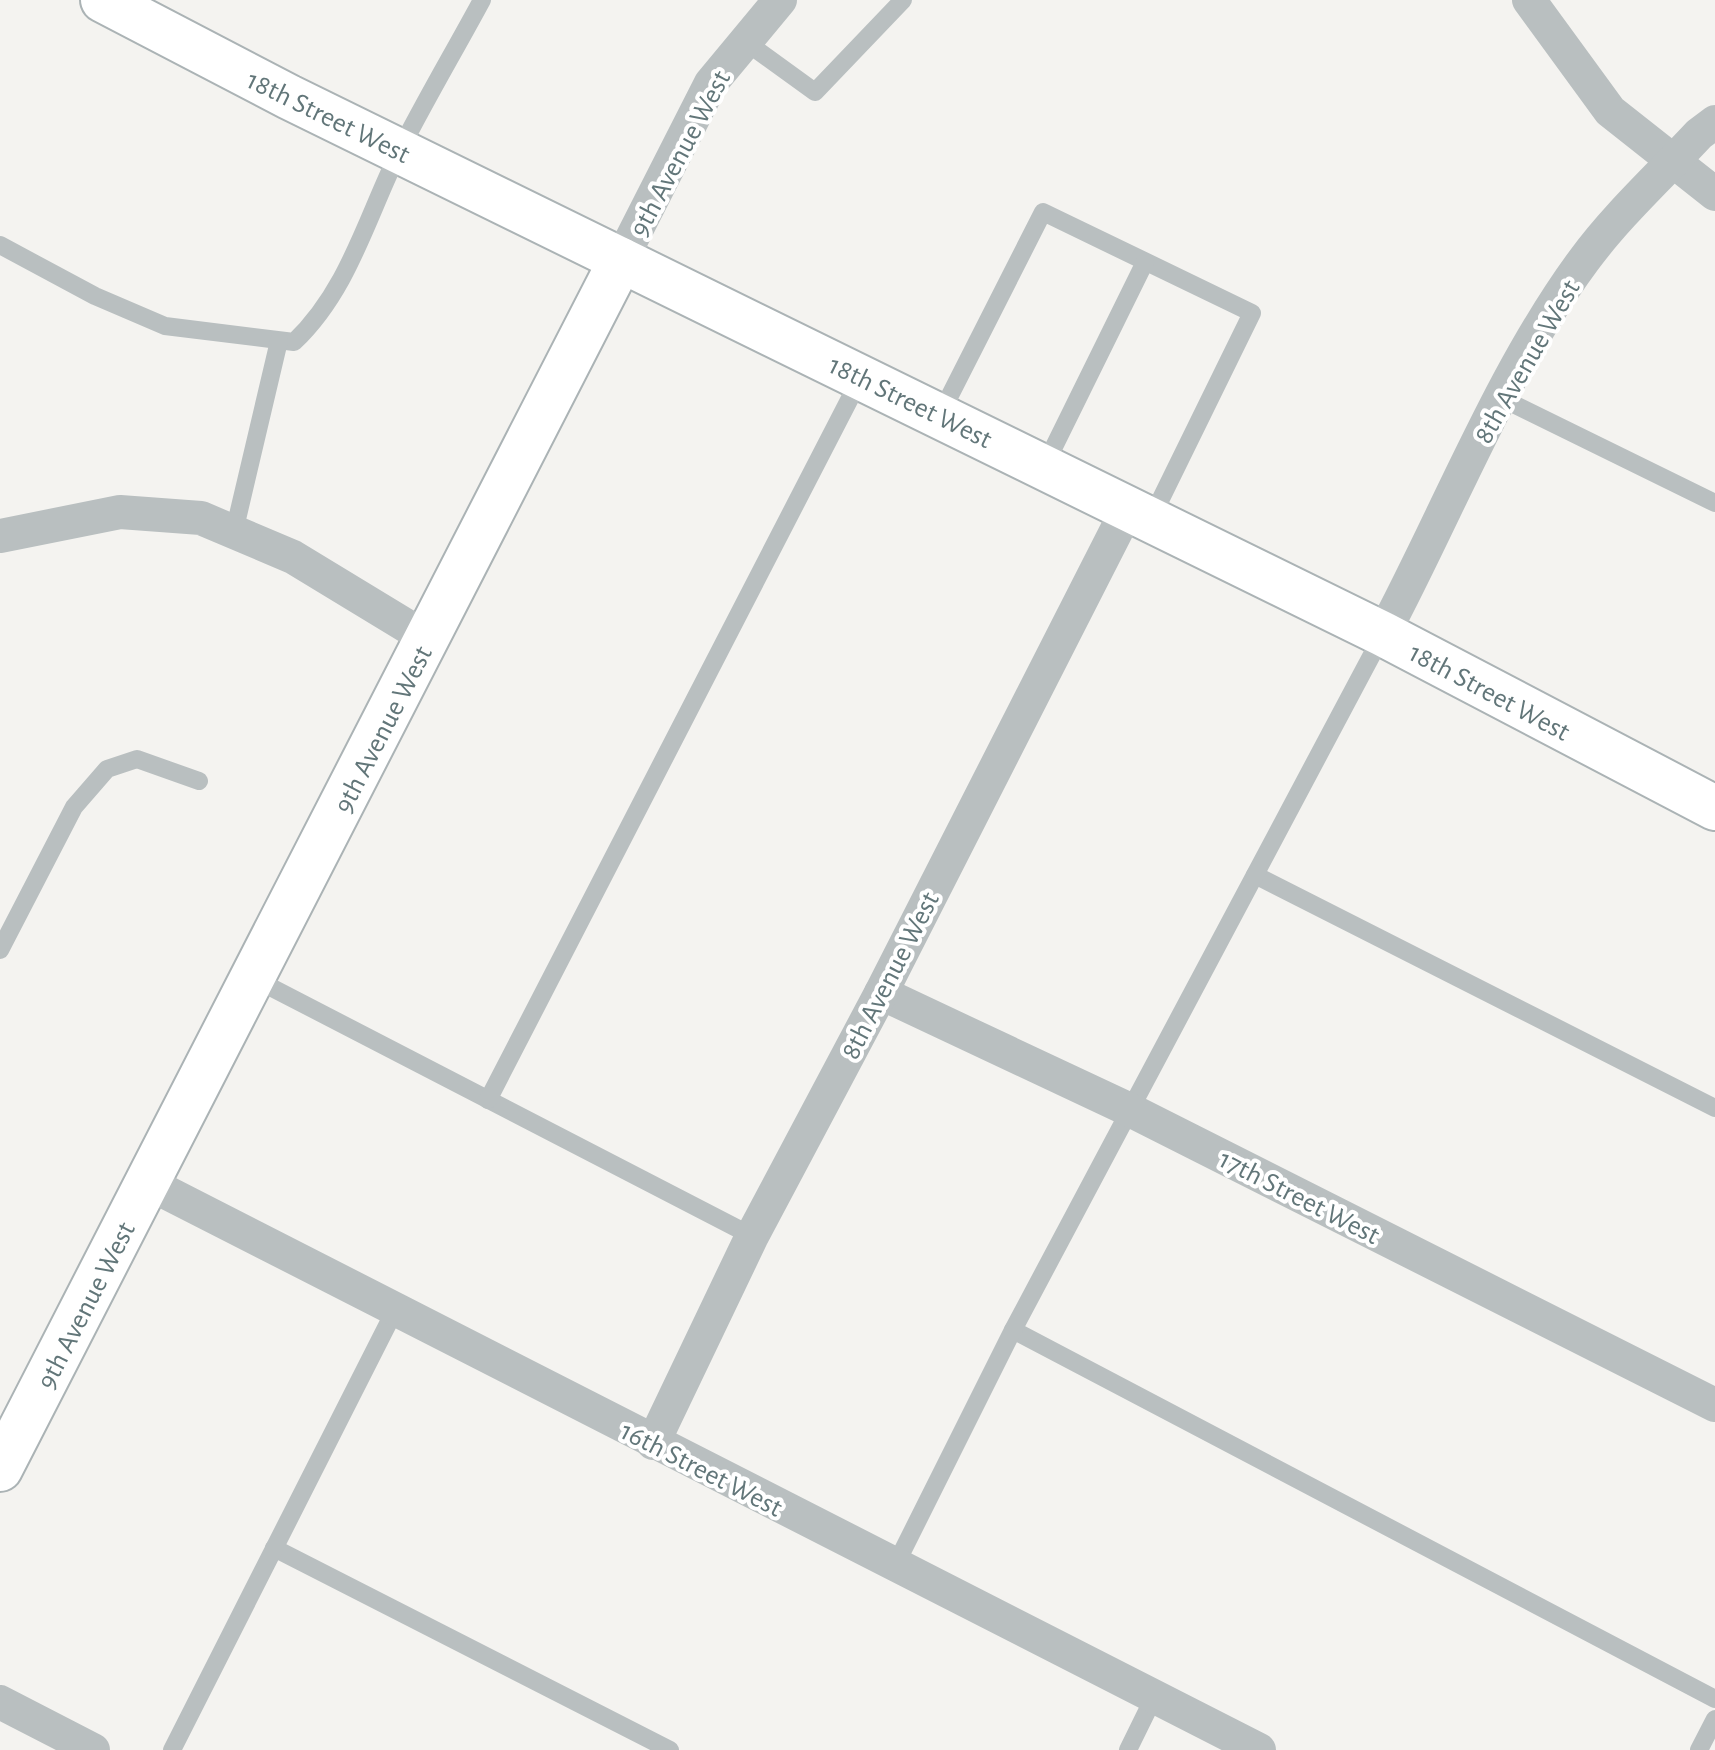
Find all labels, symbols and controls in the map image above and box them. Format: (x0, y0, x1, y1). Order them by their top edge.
street label: 18th Street West (242, 66, 414, 169)
street label: 9th Avenue West (625, 66, 736, 242)
street label: 8th Avenue West (1470, 275, 1586, 449)
street label: 18th Street West (824, 351, 996, 454)
street label: 18th Street West (1404, 639, 1574, 747)
street label: 9th Avenue West (330, 642, 438, 818)
street label: 8th Avenue West (837, 888, 945, 1064)
street label: 17th Street West (1214, 1145, 1384, 1250)
street label: 9th Avenue West (33, 1218, 141, 1394)
street label: 16th Street West (616, 1417, 787, 1523)

